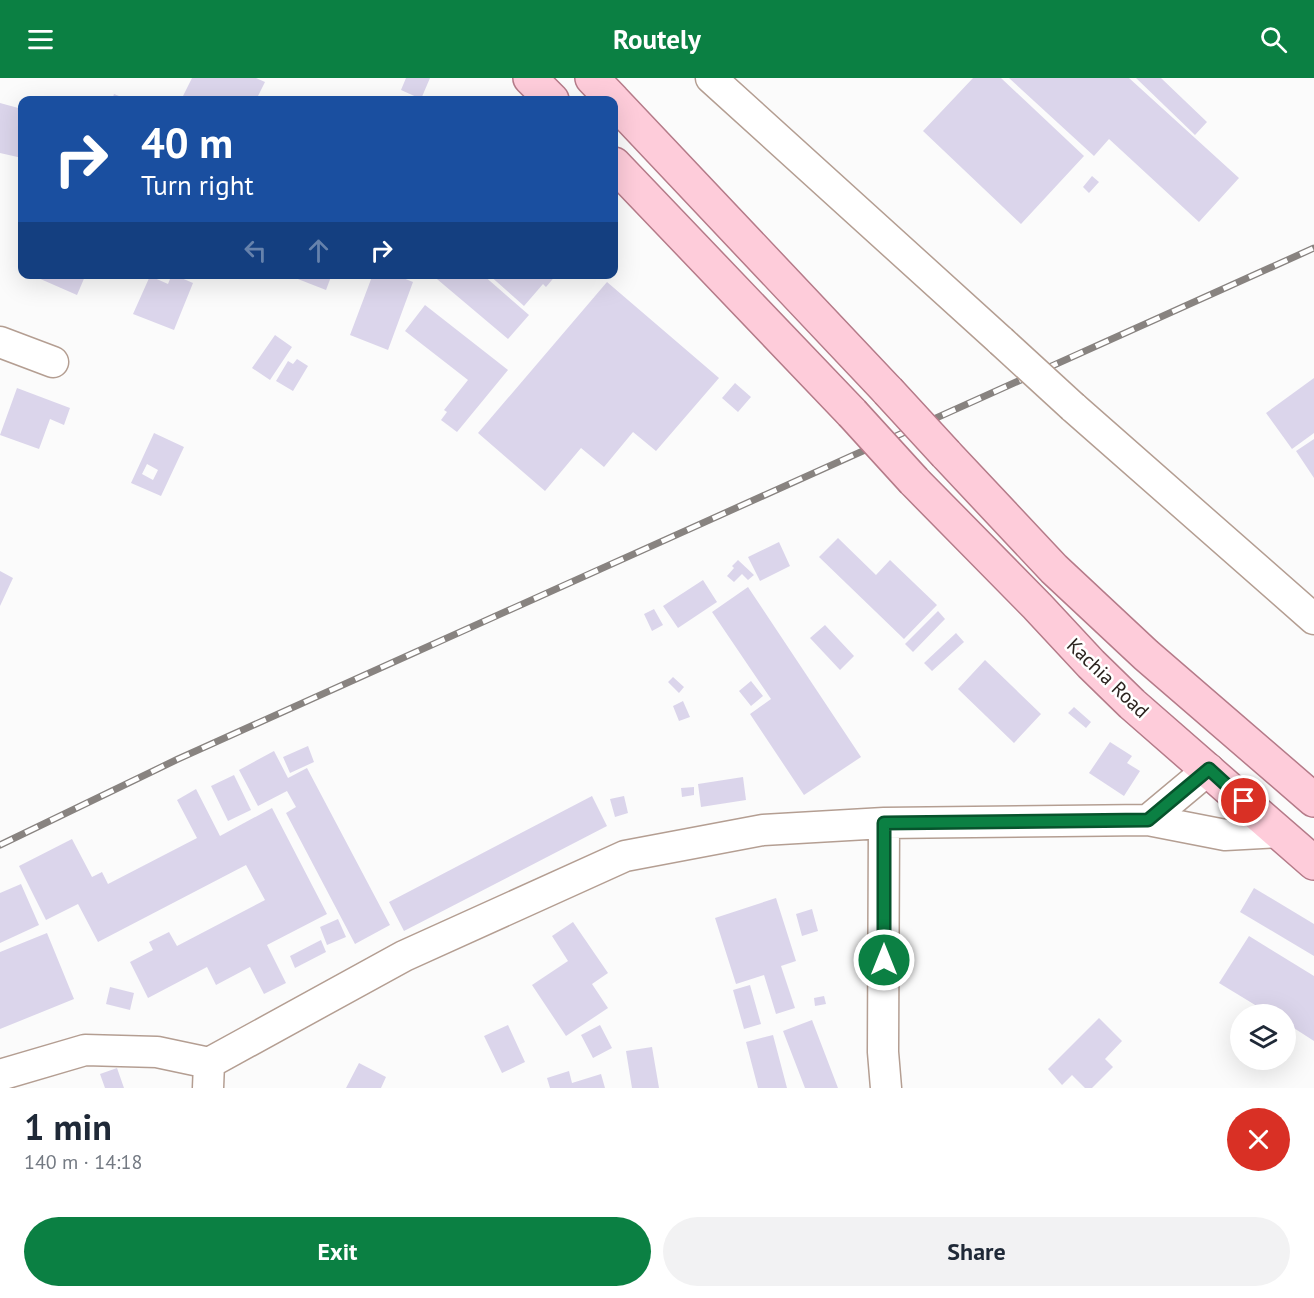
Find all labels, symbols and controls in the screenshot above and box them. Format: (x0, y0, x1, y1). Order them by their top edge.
text: Routely (613, 22, 701, 56)
icon: menu (24, 23, 57, 56)
icon: search (1257, 23, 1290, 56)
text: 40 m (141, 115, 233, 170)
icon: right (42, 120, 120, 198)
text: Turn right (141, 168, 254, 202)
icon: left (239, 234, 272, 267)
icon: ahead (302, 234, 335, 267)
icon: right (365, 234, 398, 267)
street label: Kachia Road (1061, 632, 1155, 724)
pin (1218, 775, 1269, 826)
icon: arrive (1227, 784, 1260, 817)
position arrow (852, 928, 916, 992)
map controls (1230, 1004, 1296, 1070)
button: layers (1230, 1004, 1296, 1070)
text: 1 min (24, 1103, 112, 1150)
button: close (1227, 1108, 1290, 1171)
text: 140 m · 14:18 (24, 1149, 142, 1175)
button: Exit (24, 1217, 651, 1286)
button: Share (663, 1217, 1290, 1286)

